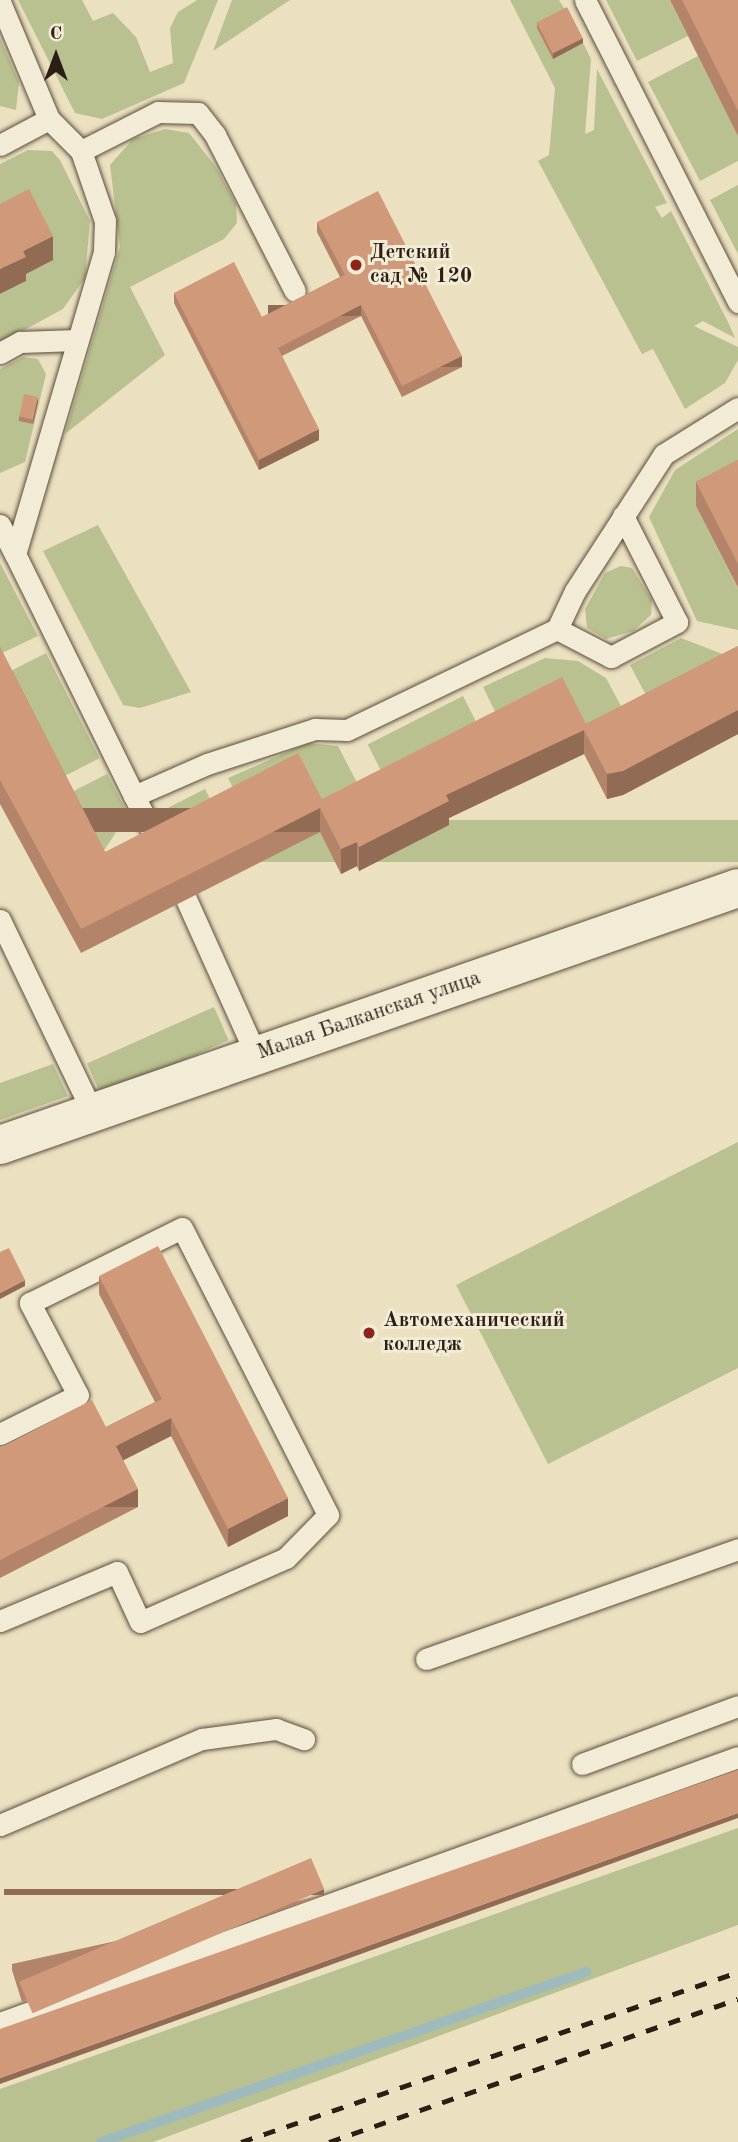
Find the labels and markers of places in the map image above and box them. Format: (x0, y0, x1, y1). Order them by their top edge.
place label: Детский сад № 120 (370, 240, 472, 290)
marker: Детский сад № 120 (348, 257, 364, 273)
place label: Автомеханический колледж (383, 1308, 565, 1358)
marker: Автомеханический колледж (361, 1325, 377, 1341)

